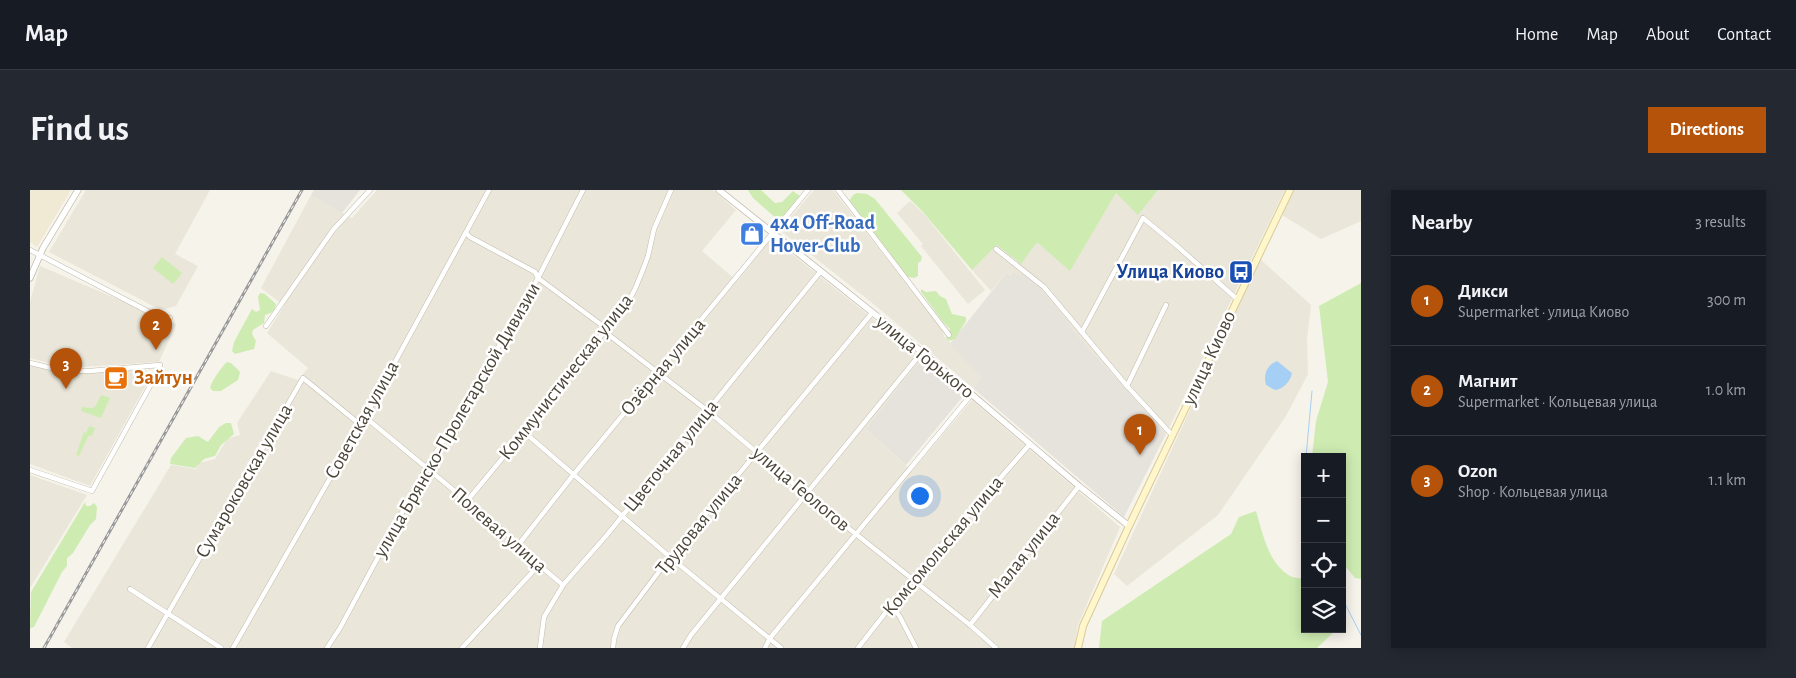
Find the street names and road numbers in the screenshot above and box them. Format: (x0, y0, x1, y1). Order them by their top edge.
street label: улица Брянско-Пролетарской Дивизии (369, 279, 544, 562)
street label: Коммунистическая улица (495, 290, 637, 464)
street label: улица Киово (1178, 308, 1239, 409)
street label: улица Горького (871, 311, 978, 403)
street label: Озёрная улица (617, 314, 709, 420)
street label: Советская улица (321, 358, 403, 482)
street label: Цветочная улица (620, 396, 722, 516)
street label: Сумароковская улица (192, 401, 296, 561)
street label: улица Геологов (748, 442, 854, 535)
street label: Трудовая улица (652, 469, 746, 579)
street label: Комсомольская улица (879, 472, 1007, 620)
street label: Полевая улица (447, 483, 551, 577)
street label: Малая улица (984, 508, 1064, 602)

